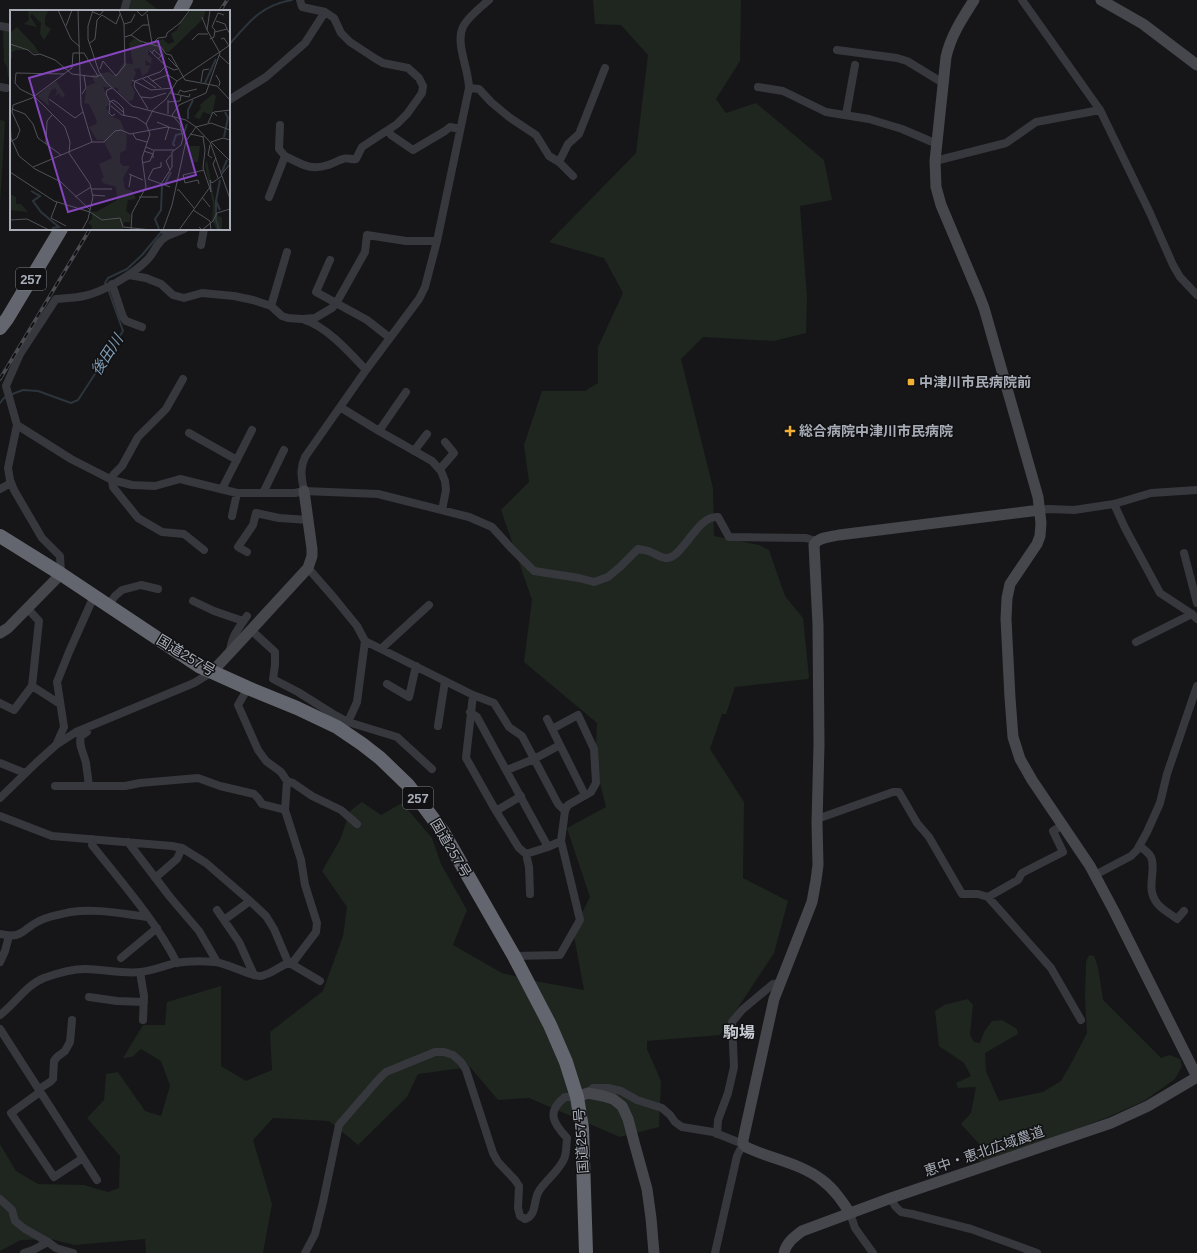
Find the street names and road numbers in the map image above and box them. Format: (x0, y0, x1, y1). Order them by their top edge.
road number: 257 (16, 268, 46, 290)
street label: 国道257号 (154, 631, 218, 679)
road number: 257 (403, 787, 433, 809)
street label: 国道257号 (427, 816, 475, 880)
street label: 国道257号 (571, 1108, 591, 1174)
street label: 恵中・恵北広域農道 (922, 1123, 1046, 1179)

